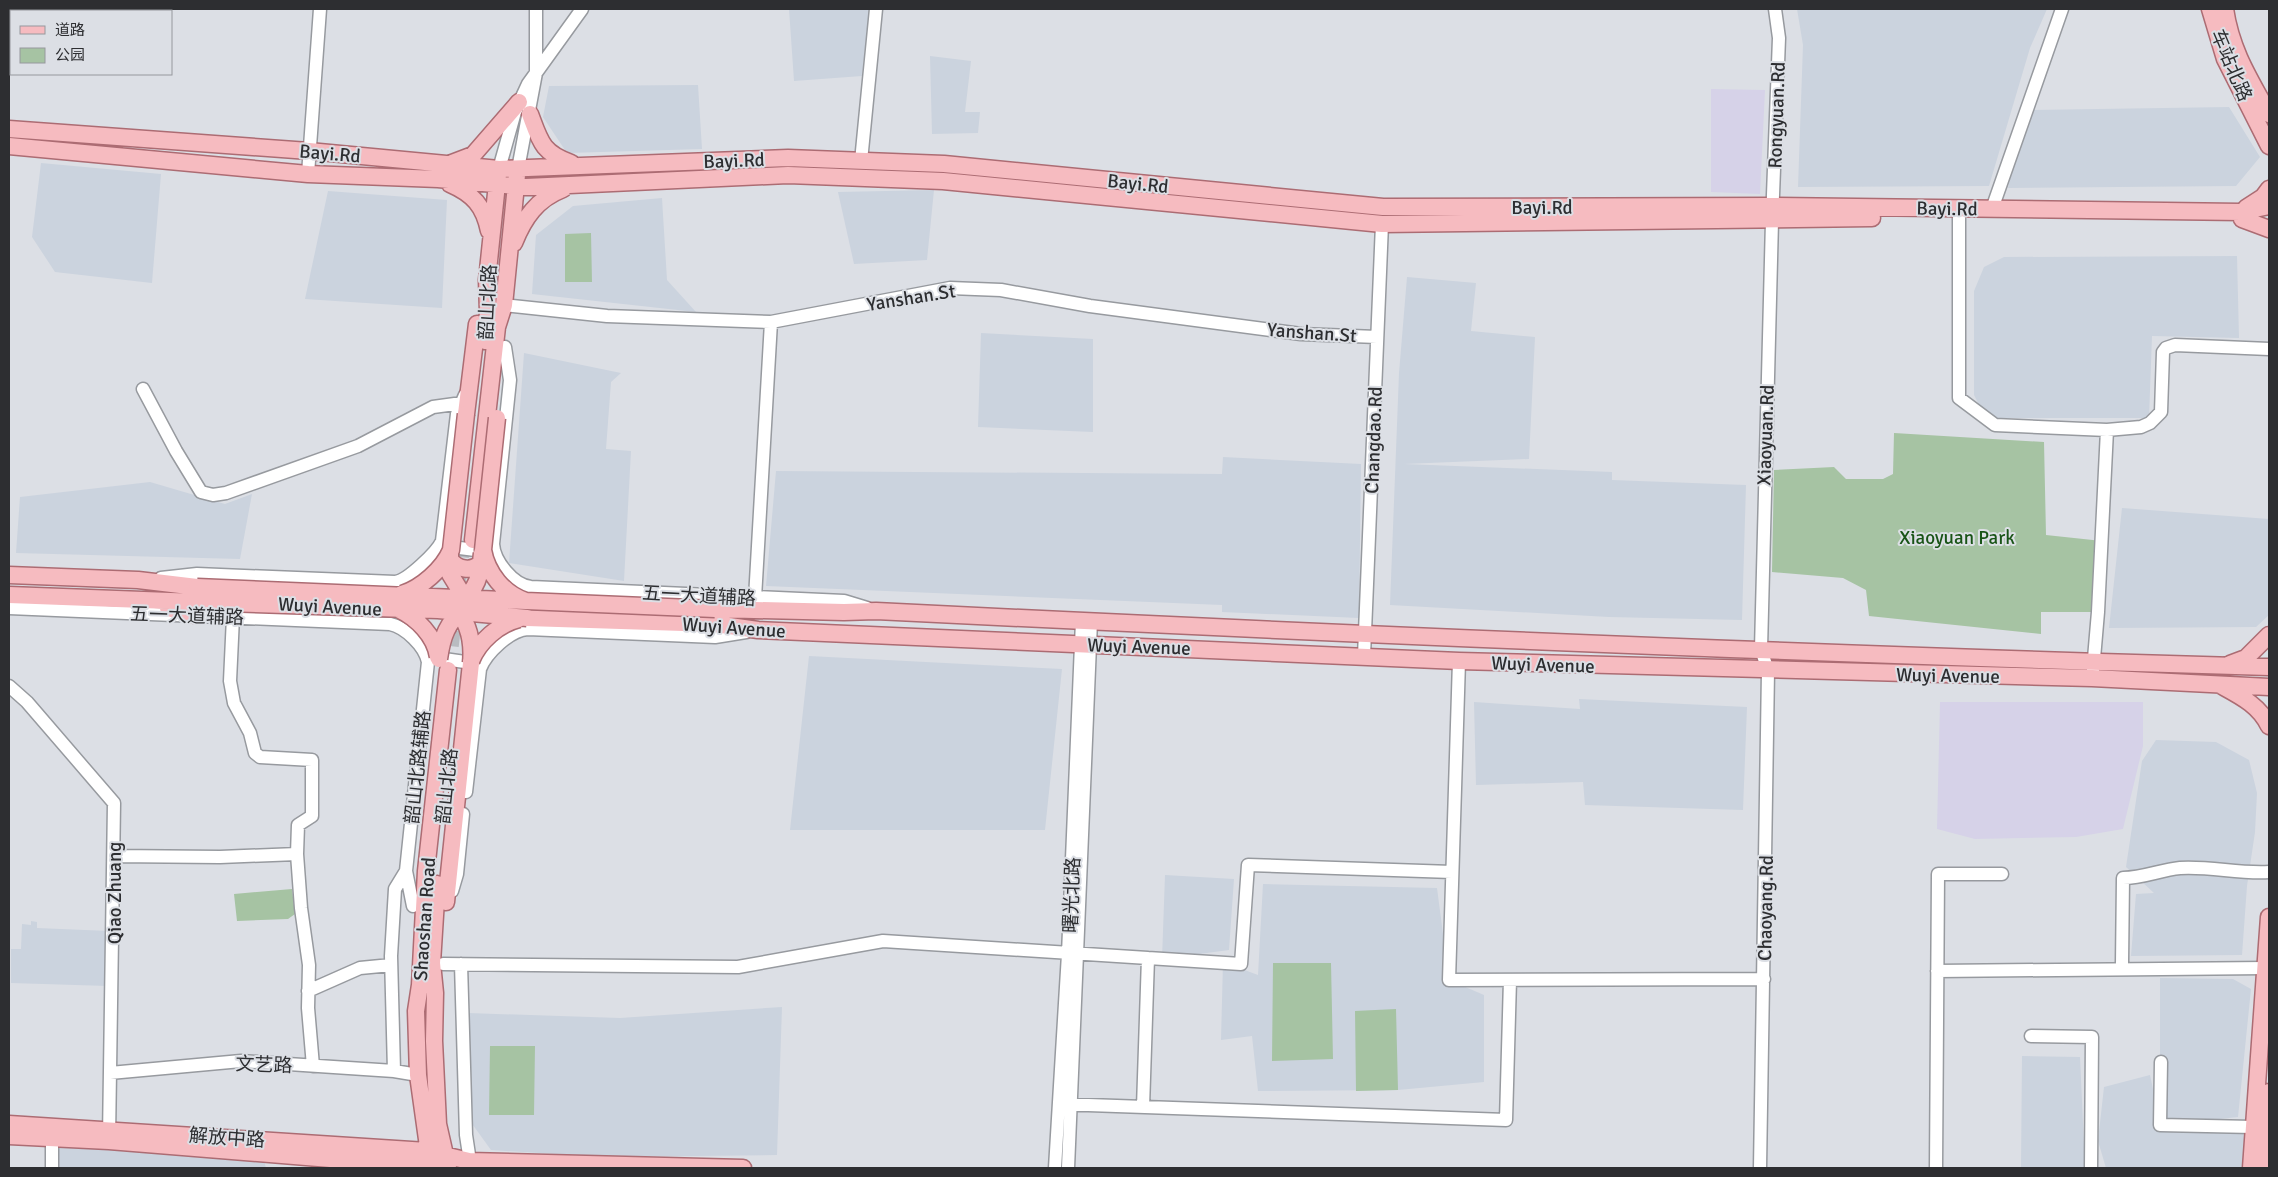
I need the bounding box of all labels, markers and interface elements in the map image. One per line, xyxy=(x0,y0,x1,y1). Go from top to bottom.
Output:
legend xyxy=(10,10,172,75)
text: 道路 xyxy=(55,21,85,39)
street label: 车站北路 xyxy=(2205,26,2257,105)
text: 公园 xyxy=(55,46,85,64)
street label: Rongyuan.Rd xyxy=(1763,61,1791,169)
street label: Bayi.Rd xyxy=(298,139,361,169)
street label: Bayi.Rd xyxy=(703,148,765,174)
street label: Bayi.Rd xyxy=(1106,169,1170,199)
street label: Bayi.Rd xyxy=(1511,196,1573,220)
street label: Bayi.Rd xyxy=(1916,196,1978,222)
street label: 韶山北路 xyxy=(474,263,502,341)
street label: Yanshan.St xyxy=(865,279,958,317)
street label: Yanshan.St xyxy=(1266,318,1358,348)
street label: Xiaoyuan.Rd xyxy=(1752,384,1780,486)
street label: Changdao.Rd xyxy=(1360,386,1388,494)
park label: Xiaoyuan Park xyxy=(1899,526,2015,550)
street label: 五一大道辅路 xyxy=(641,581,757,611)
street label: Wuyi Avenue xyxy=(278,592,382,622)
street label: 五一大道辅路 xyxy=(130,602,244,630)
street label: Wuyi Avenue xyxy=(681,612,786,644)
street label: Wuyi Avenue xyxy=(1087,633,1191,661)
street label: Wuyi Avenue xyxy=(1491,651,1595,679)
street label: Wuyi Avenue xyxy=(1896,663,2000,689)
street label: 韶山北路辅路 xyxy=(400,709,436,825)
street label: 韶山北路 xyxy=(431,747,463,825)
street label: Qiao Zhuang xyxy=(103,842,127,944)
street label: Chaoyang.Rd xyxy=(1753,855,1779,961)
street label: Shaoshan Road xyxy=(409,856,441,982)
street label: 曙光北路 xyxy=(1059,857,1085,933)
street label: 文艺路 xyxy=(235,1052,293,1078)
street label: 解放中路 xyxy=(188,1123,266,1153)

